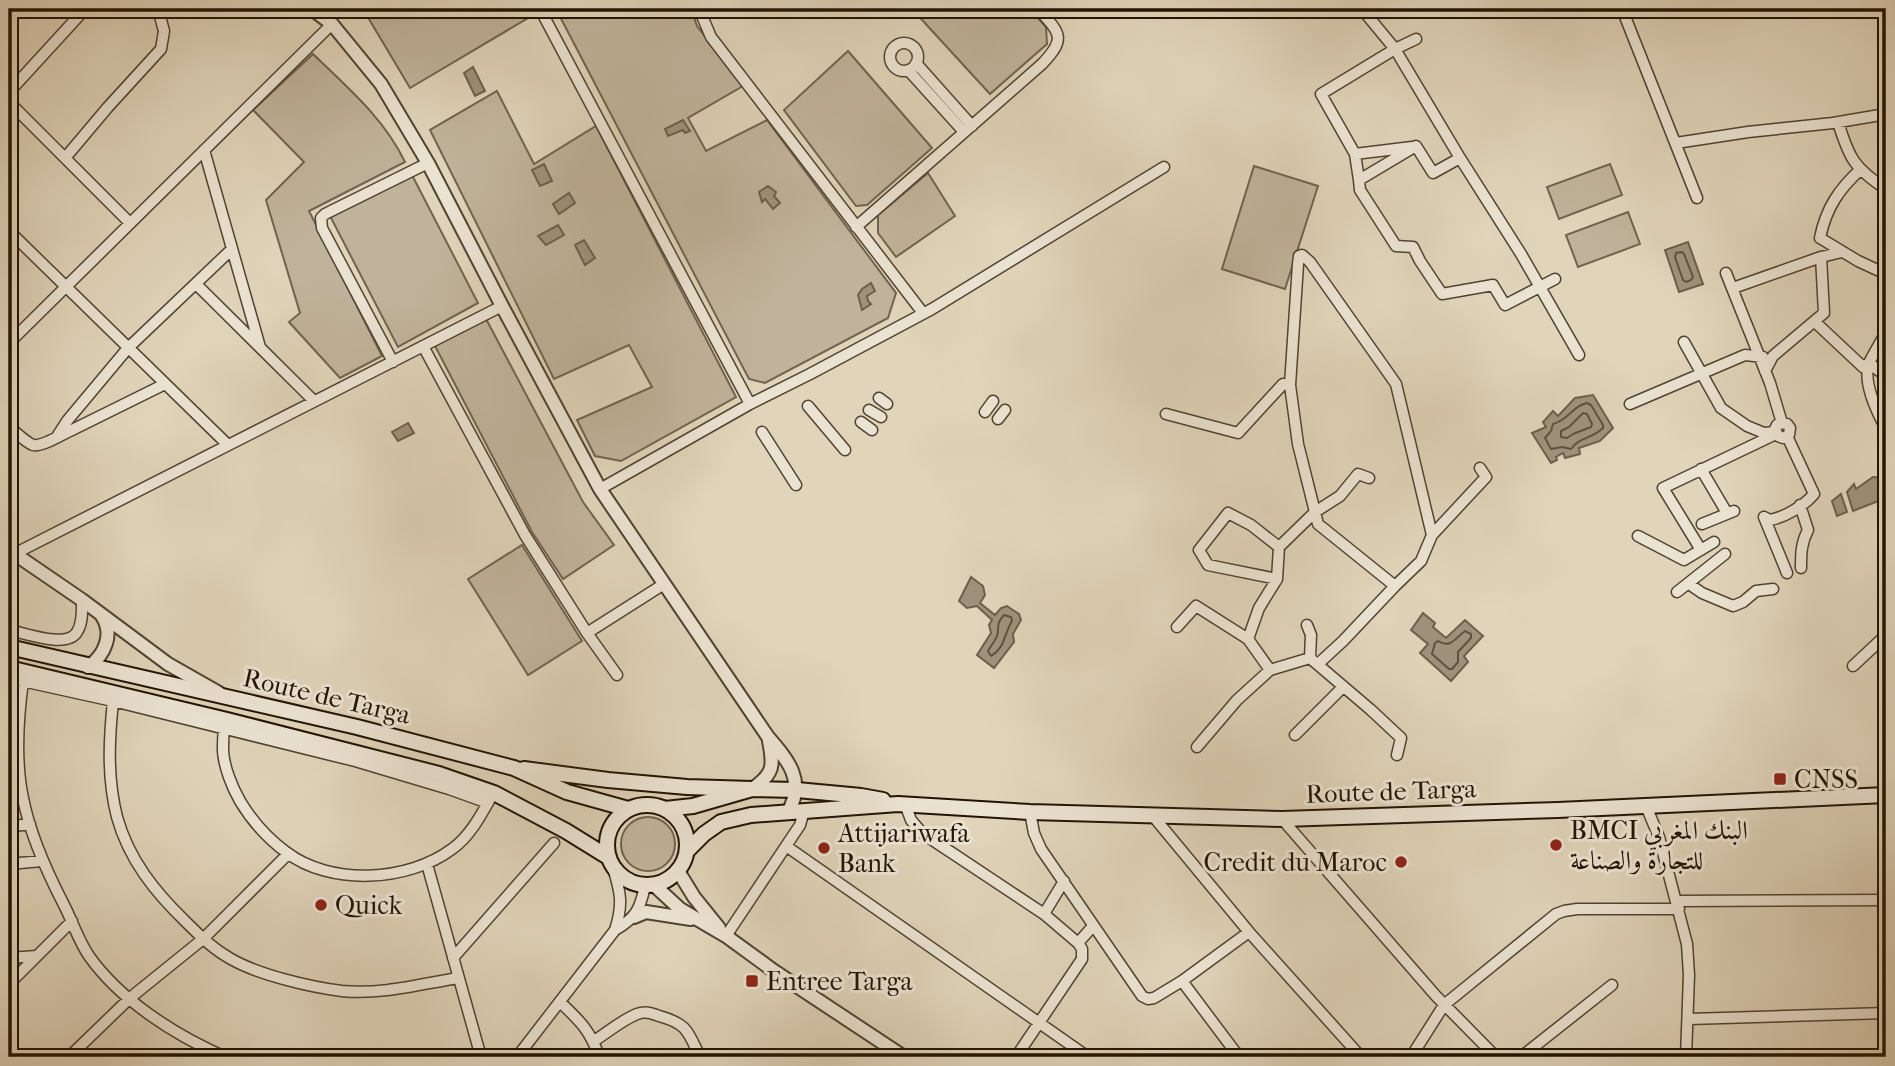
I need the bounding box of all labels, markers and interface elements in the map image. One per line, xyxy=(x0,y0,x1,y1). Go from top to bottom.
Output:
street label: Route de Targa xyxy=(240,662,414,731)
place label: CNSS xyxy=(1794,764,1858,795)
marker: CNSS xyxy=(1772,771,1788,787)
street label: Route de Targa xyxy=(1305,773,1478,810)
place label: BMCI البنك المغربي للتجارة والصناعة xyxy=(1570,815,1748,876)
place label: Attijariwafa Bank xyxy=(837,818,971,879)
marker: BMCI البنك المغربي للتجارة والصناعة xyxy=(1548,837,1564,853)
marker: Attijariwafa Bank xyxy=(816,840,832,856)
place label: Credit du Maroc xyxy=(1204,847,1387,878)
marker: Credit du Maroc xyxy=(1393,854,1409,870)
place label: Quick xyxy=(335,890,403,921)
marker: Quick xyxy=(313,897,329,913)
place label: Entree Targa xyxy=(766,966,913,997)
marker: Entree Targa xyxy=(744,973,760,989)

